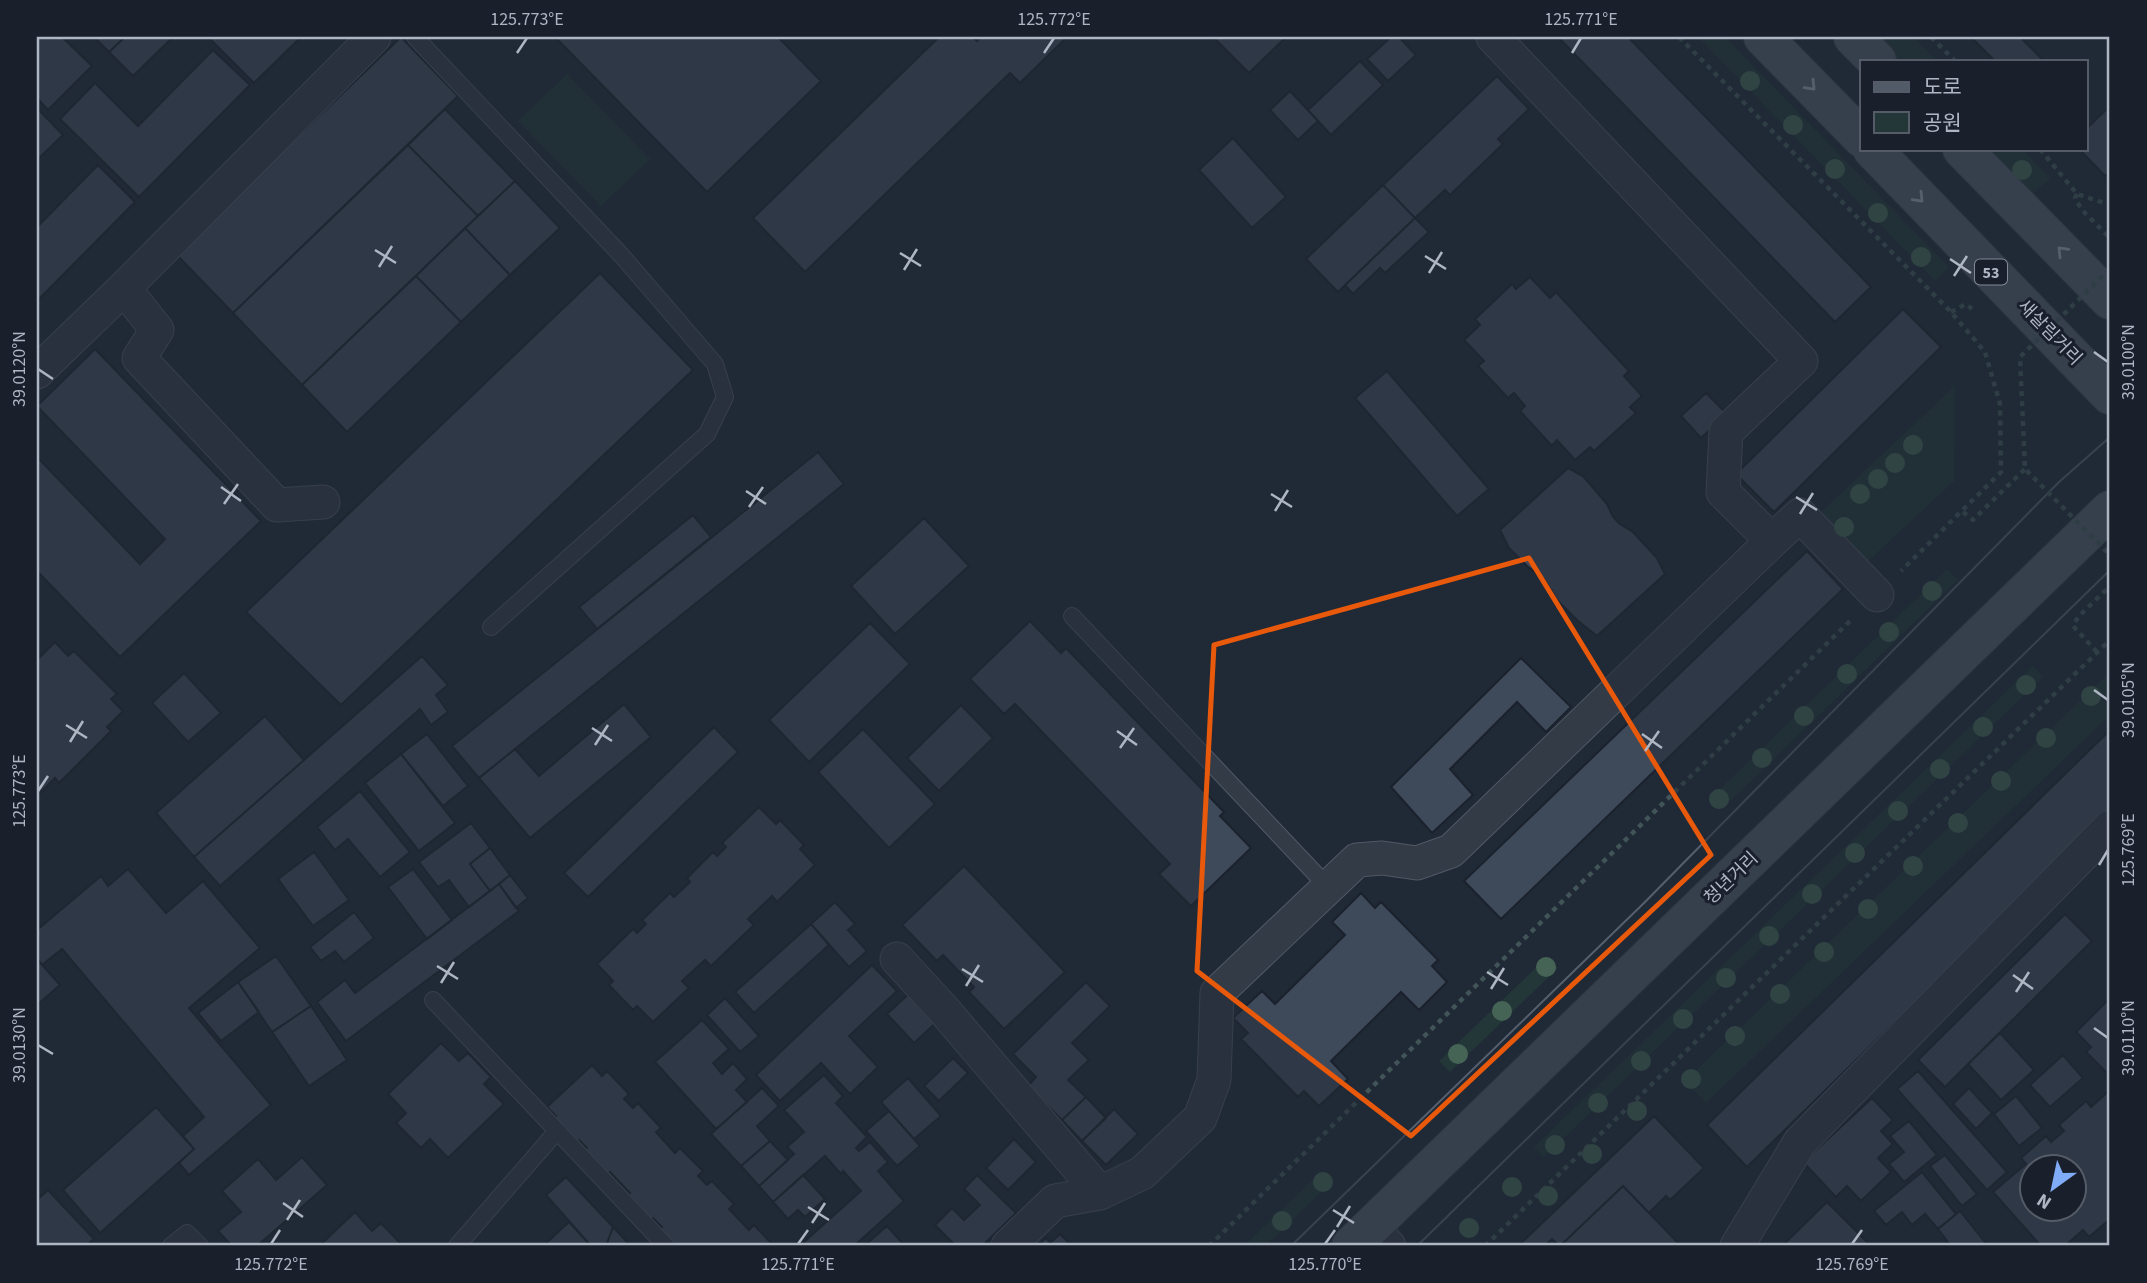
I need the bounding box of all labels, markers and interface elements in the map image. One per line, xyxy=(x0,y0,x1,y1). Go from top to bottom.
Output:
text: 125.773°E xyxy=(490,7,564,32)
text: 125.772°E xyxy=(1017,7,1091,32)
text: 125.771°E xyxy=(1544,7,1618,32)
legend xyxy=(1860,60,2088,150)
text: 도로 xyxy=(1923,72,1962,102)
one-way arrow xyxy=(1802,78,1815,91)
text: 공원 xyxy=(1923,108,1962,138)
one-way arrow xyxy=(1911,190,1924,203)
one-way arrow xyxy=(2058,246,2071,259)
road number: 53 xyxy=(1975,260,2007,284)
street label: 새살림거리 xyxy=(2012,294,2087,371)
text: 39.0100°N xyxy=(2116,324,2141,400)
text: 39.0120°N xyxy=(7,331,32,407)
text: 39.0105°N xyxy=(2116,662,2141,738)
text: 125.773°E xyxy=(7,754,32,828)
text: 125.769°E xyxy=(2116,813,2141,887)
street label: 청년거리 xyxy=(1699,846,1764,910)
text: 39.0110°N xyxy=(2116,1000,2141,1076)
text: 39.0130°N xyxy=(7,1007,32,1083)
north arrow xyxy=(2018,1154,2088,1224)
text: N xyxy=(2032,1186,2057,1216)
text: 125.772°E xyxy=(234,1252,308,1277)
text: 125.771°E xyxy=(761,1252,835,1277)
text: 125.770°E xyxy=(1288,1252,1362,1277)
text: 125.769°E xyxy=(1815,1252,1889,1277)

